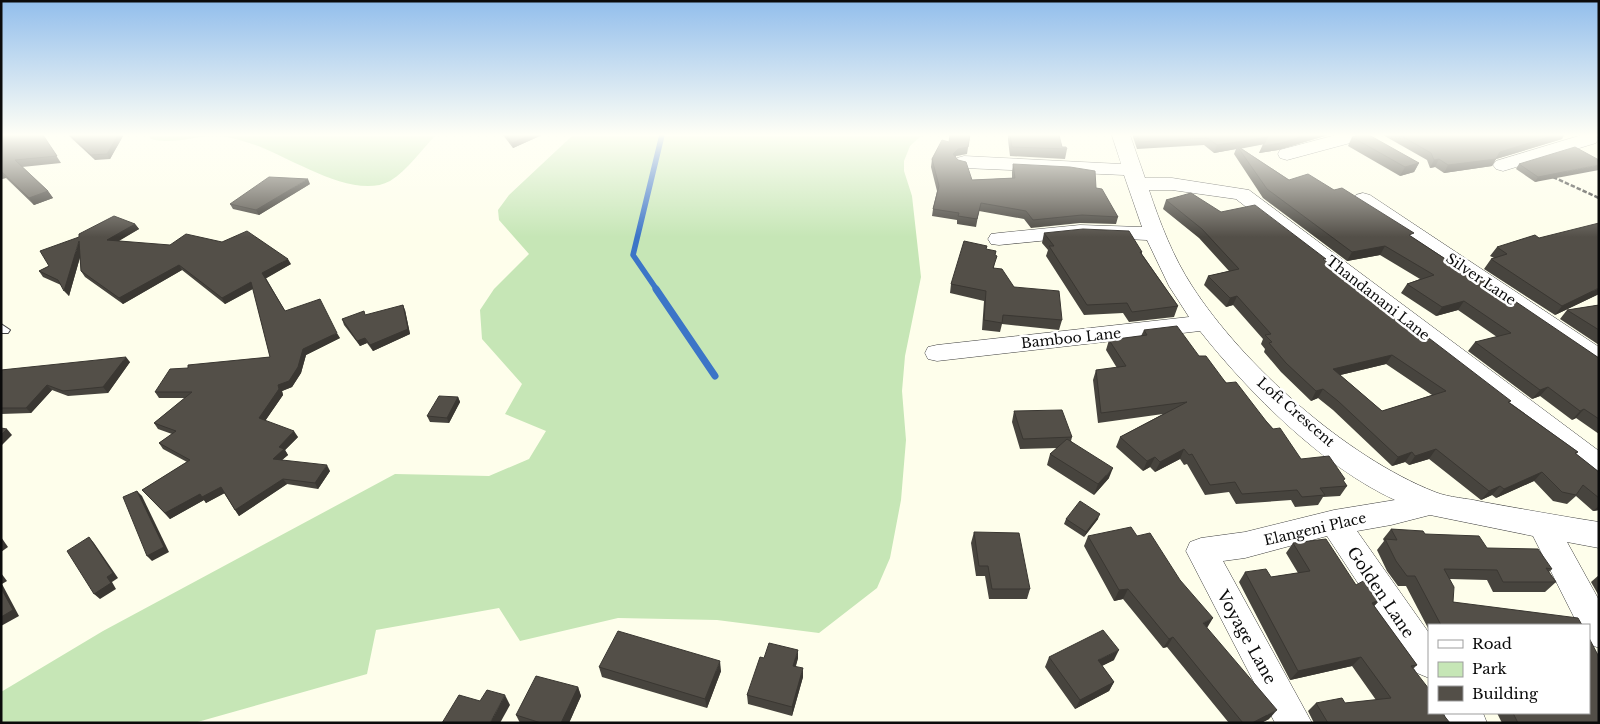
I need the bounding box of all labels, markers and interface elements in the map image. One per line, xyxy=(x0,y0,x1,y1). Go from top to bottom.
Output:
street label: Silver Lane xyxy=(1443,249,1519,309)
street label: Thandanani Lane xyxy=(1322,252,1434,344)
street label: Bamboo Lane xyxy=(1020,324,1122,352)
street label: Loft Crescent xyxy=(1253,373,1339,451)
street label: Elangeni Place xyxy=(1262,508,1368,550)
street label: Golden Lane xyxy=(1343,543,1419,641)
street label: Voyage Lane xyxy=(1213,586,1281,687)
legend xyxy=(1428,624,1590,714)
text: Road xyxy=(1472,634,1512,653)
text: Park xyxy=(1472,659,1508,678)
text: Building xyxy=(1472,684,1539,703)

